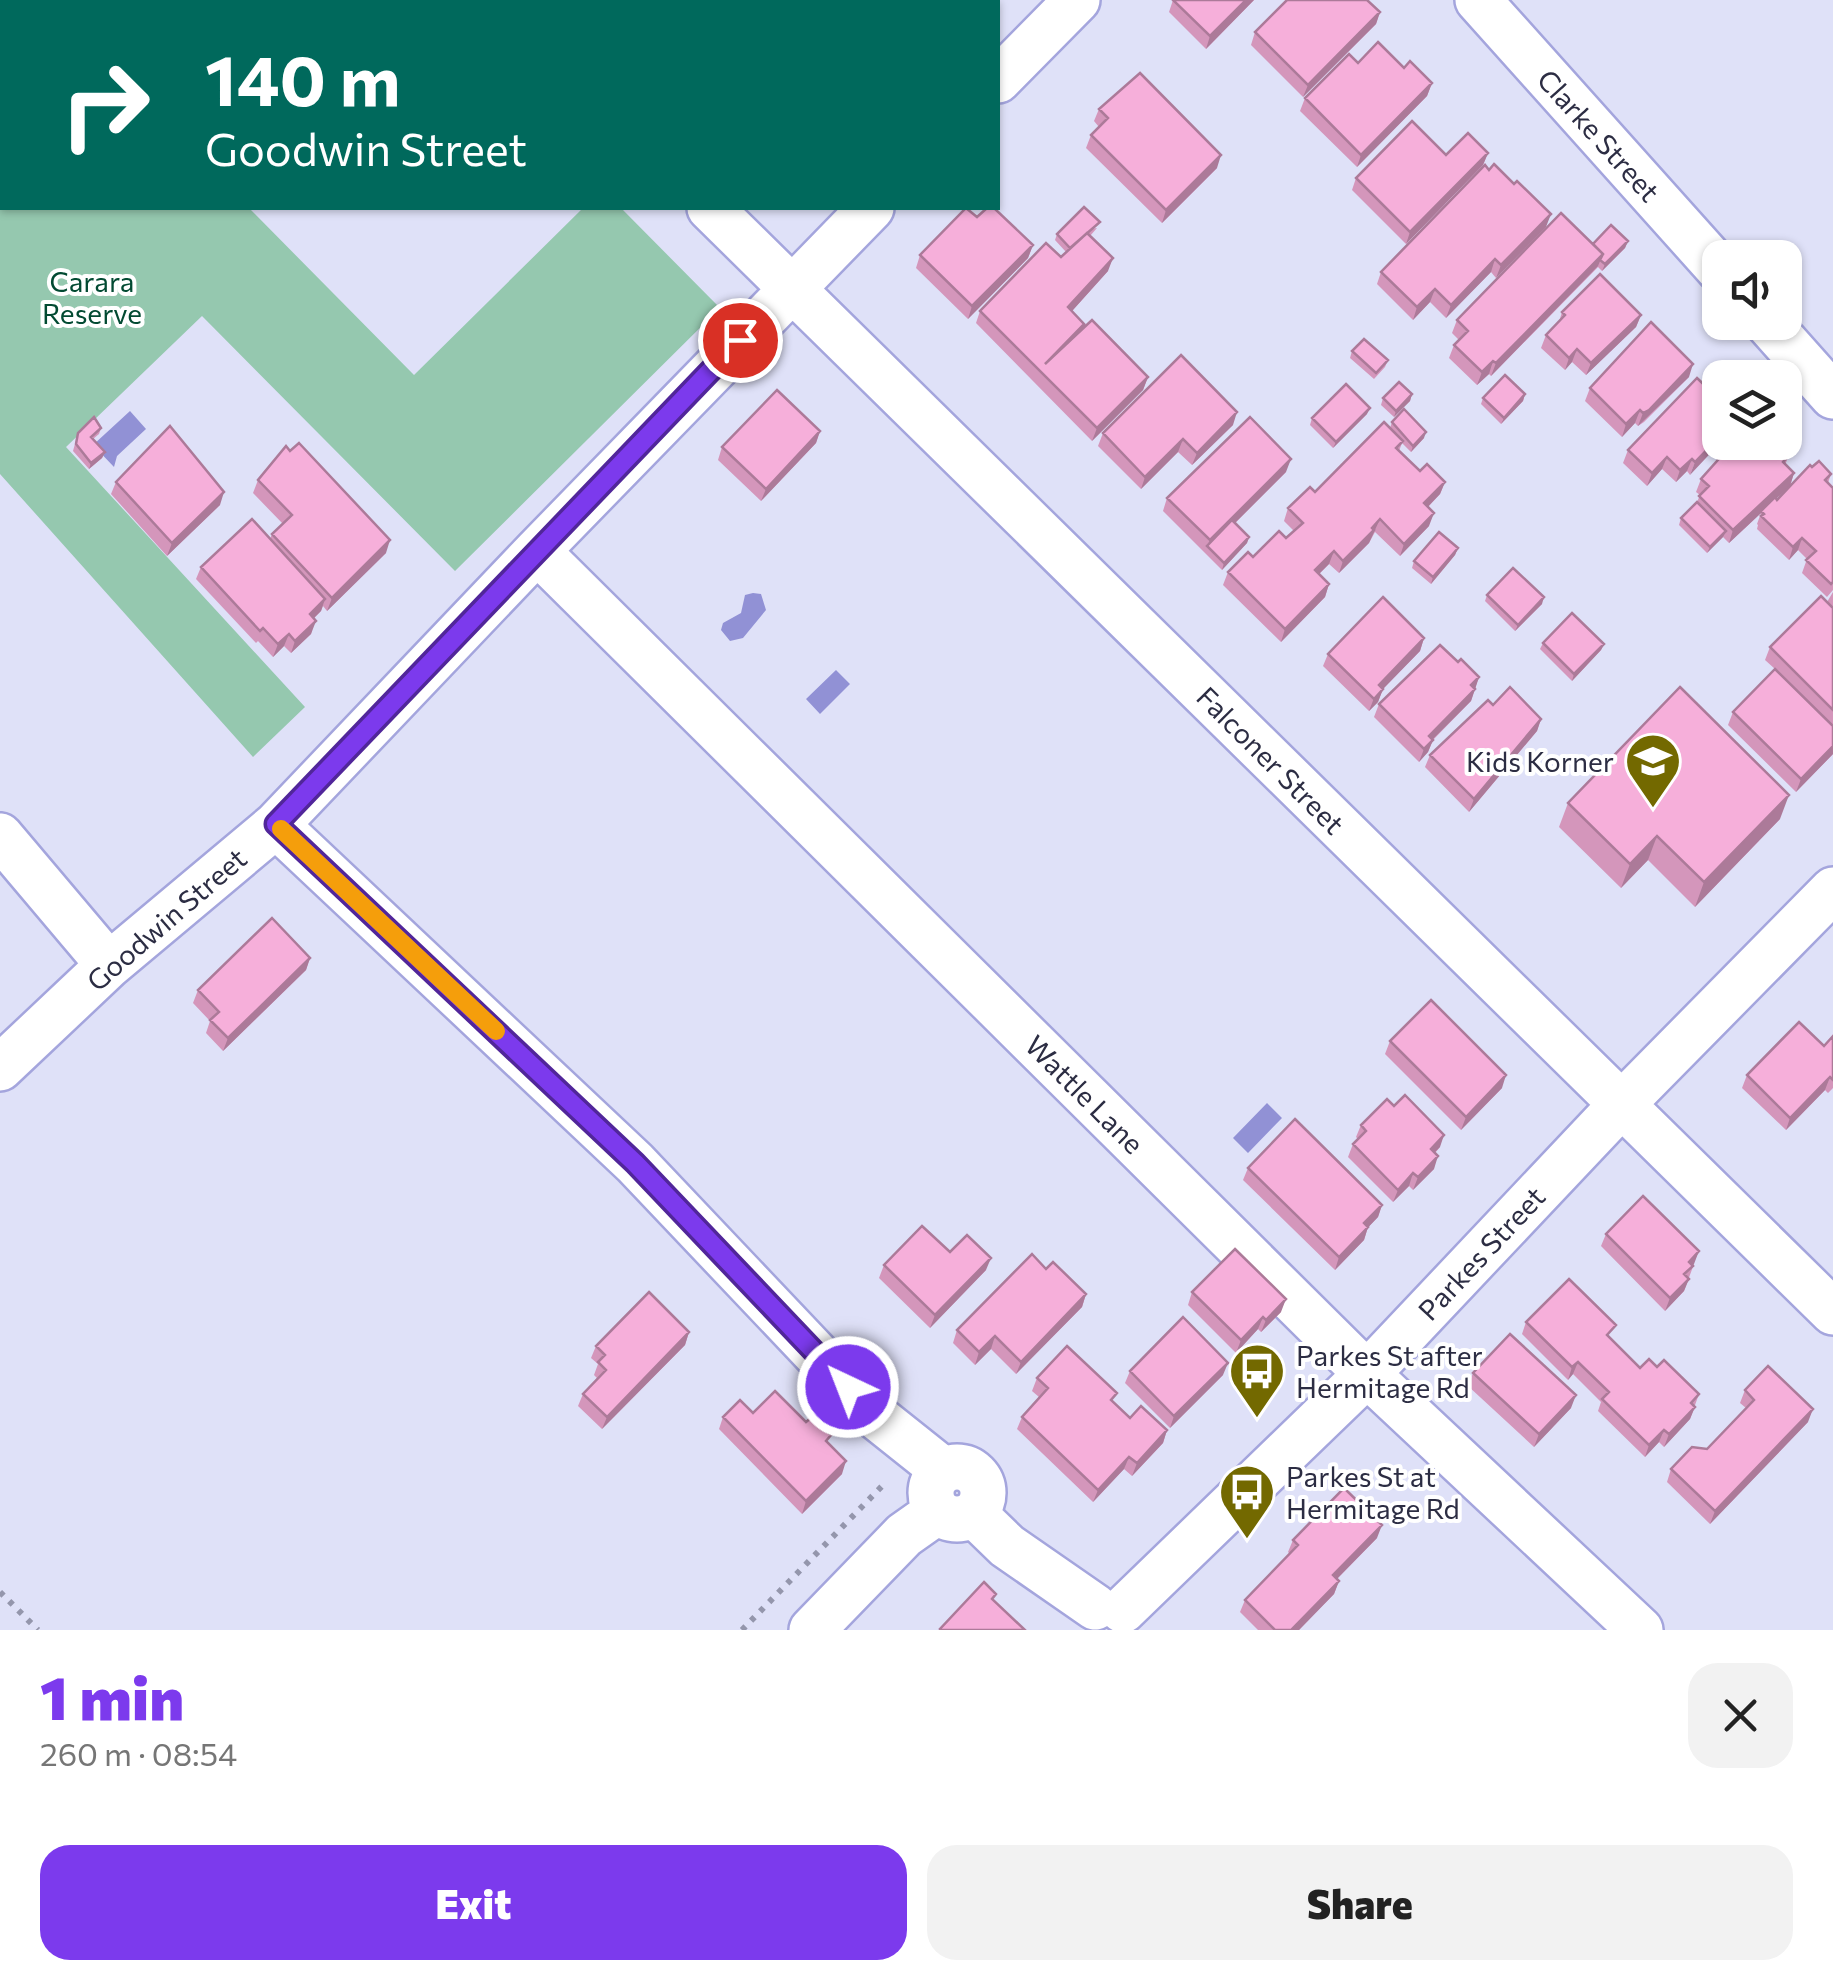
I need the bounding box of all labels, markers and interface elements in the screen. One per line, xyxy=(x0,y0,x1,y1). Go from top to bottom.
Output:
text: 140 m xyxy=(205,35,401,120)
icon: right xyxy=(40,40,170,170)
street label: Clarke Street xyxy=(1531,62,1667,208)
text: Goodwin Street xyxy=(205,120,527,175)
map controls xyxy=(1702,240,1802,460)
button: sound xyxy=(1702,240,1802,340)
park label: Carara Reserve xyxy=(42,264,142,330)
pin xyxy=(698,298,783,383)
icon: arrive xyxy=(713,313,768,368)
button: layers xyxy=(1702,360,1802,460)
street label: Falconer Street xyxy=(1190,679,1352,841)
school or university icon: Kids Korner xyxy=(1623,731,1683,810)
place label: Kids Korner xyxy=(1466,744,1614,778)
street label: Goodwin Street xyxy=(79,840,253,998)
street label: Wattle Lane xyxy=(1019,1028,1151,1160)
street label: Parkes Street xyxy=(1411,1179,1551,1327)
position arrow xyxy=(796,1335,900,1439)
place label: Parkes St after Hermitage Rd xyxy=(1296,1338,1483,1404)
bus stop icon: Parkes St after Hermitage Rd xyxy=(1227,1341,1287,1420)
place label: Parkes St at Hermitage Rd xyxy=(1286,1459,1460,1525)
bus stop icon: Parkes St at Hermitage Rd xyxy=(1217,1462,1277,1541)
text: 1 min xyxy=(40,1659,184,1732)
button: close xyxy=(1688,1663,1793,1768)
text: 260 m · 08:54 xyxy=(40,1733,237,1773)
button: Exit xyxy=(40,1845,907,1960)
button: Share xyxy=(927,1845,1793,1960)

